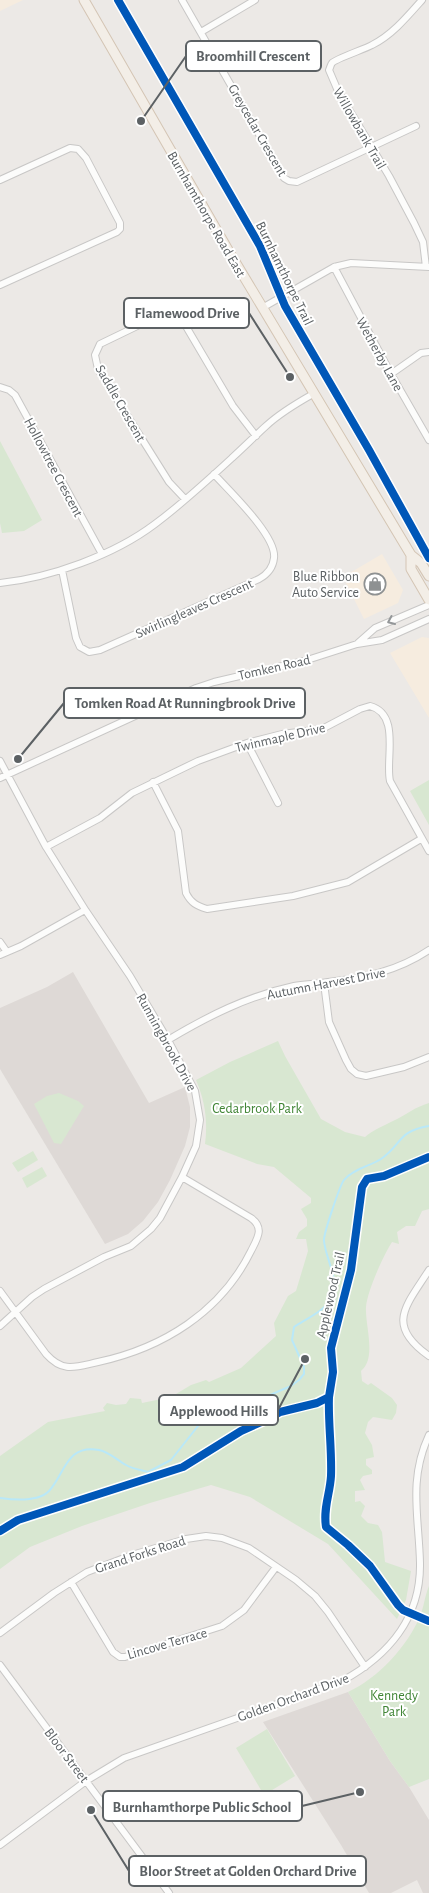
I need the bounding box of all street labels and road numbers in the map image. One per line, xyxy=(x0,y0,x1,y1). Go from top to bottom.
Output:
street label: Greycedar Crescent xyxy=(225,82,289,179)
street label: Willowbank Trail xyxy=(330,85,388,172)
street label: Burnhamthorpe Road East xyxy=(164,149,248,280)
street label: Burnhamthorpe Trail xyxy=(253,219,315,328)
street label: Wetherby Lane xyxy=(353,315,405,394)
street label: Saddle Crescent xyxy=(93,363,148,445)
street label: Hollowtree Crescent xyxy=(21,416,85,520)
street label: Swirlingleaves Crescent xyxy=(133,576,256,641)
street label: Tomken Road xyxy=(237,653,312,683)
street label: Twinmaple Drive xyxy=(234,721,327,755)
street label: Autumn Harvest Drive xyxy=(266,966,387,1002)
street label: Runningbrook Drive xyxy=(133,991,199,1094)
street label: Applewood Trail xyxy=(314,1251,348,1340)
street label: Grand Forks Road xyxy=(93,1534,187,1576)
street label: Lincove Terrace xyxy=(126,1626,209,1662)
street label: Golden Orchard Drive xyxy=(236,1671,351,1725)
street label: Bloor Street xyxy=(41,1726,91,1786)

